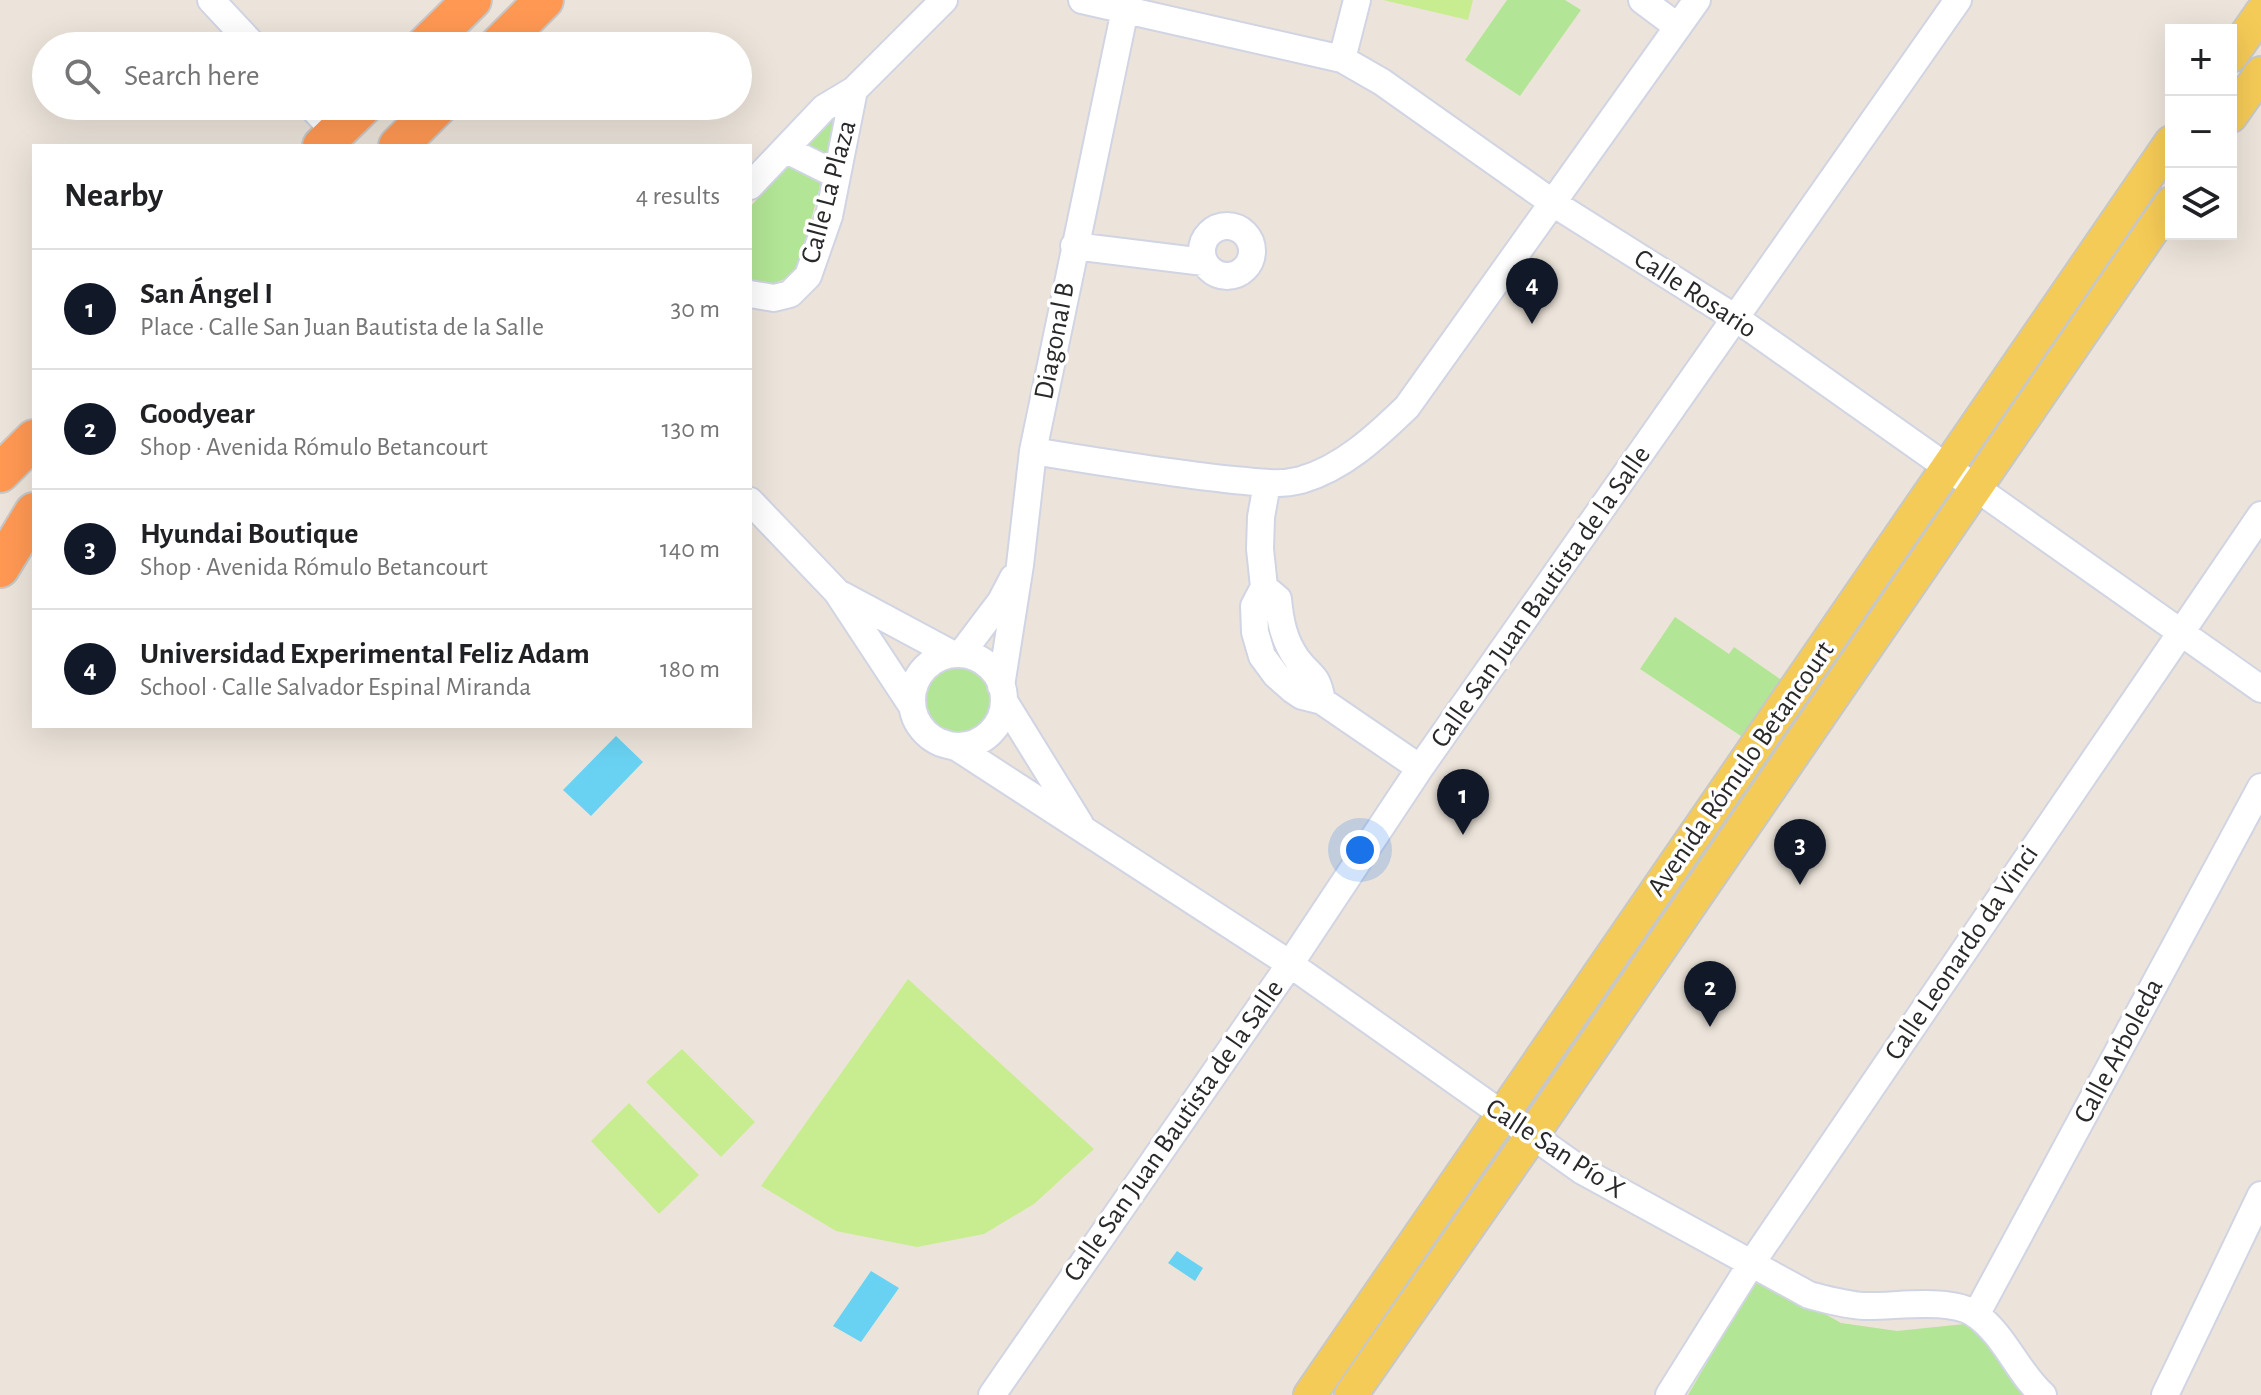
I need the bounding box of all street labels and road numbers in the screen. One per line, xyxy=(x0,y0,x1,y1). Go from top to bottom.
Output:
street label: Calle La Plaza xyxy=(796,117,862,267)
street label: Calle Rosario xyxy=(1629,244,1761,344)
street label: Diagonal B xyxy=(1030,280,1080,402)
street label: Calle San Juan Bautista de la Salle xyxy=(1426,441,1656,753)
street label: Avenida Rómulo Betancourt xyxy=(1643,637,1840,901)
street label: Calle Leonardo da Vinci xyxy=(1880,841,2044,1065)
street label: Calle Arboleda xyxy=(2069,974,2169,1128)
street label: Calle San Juan Bautista de la Salle xyxy=(1059,975,1289,1287)
street label: Calle San Pío X xyxy=(1480,1094,1630,1204)

